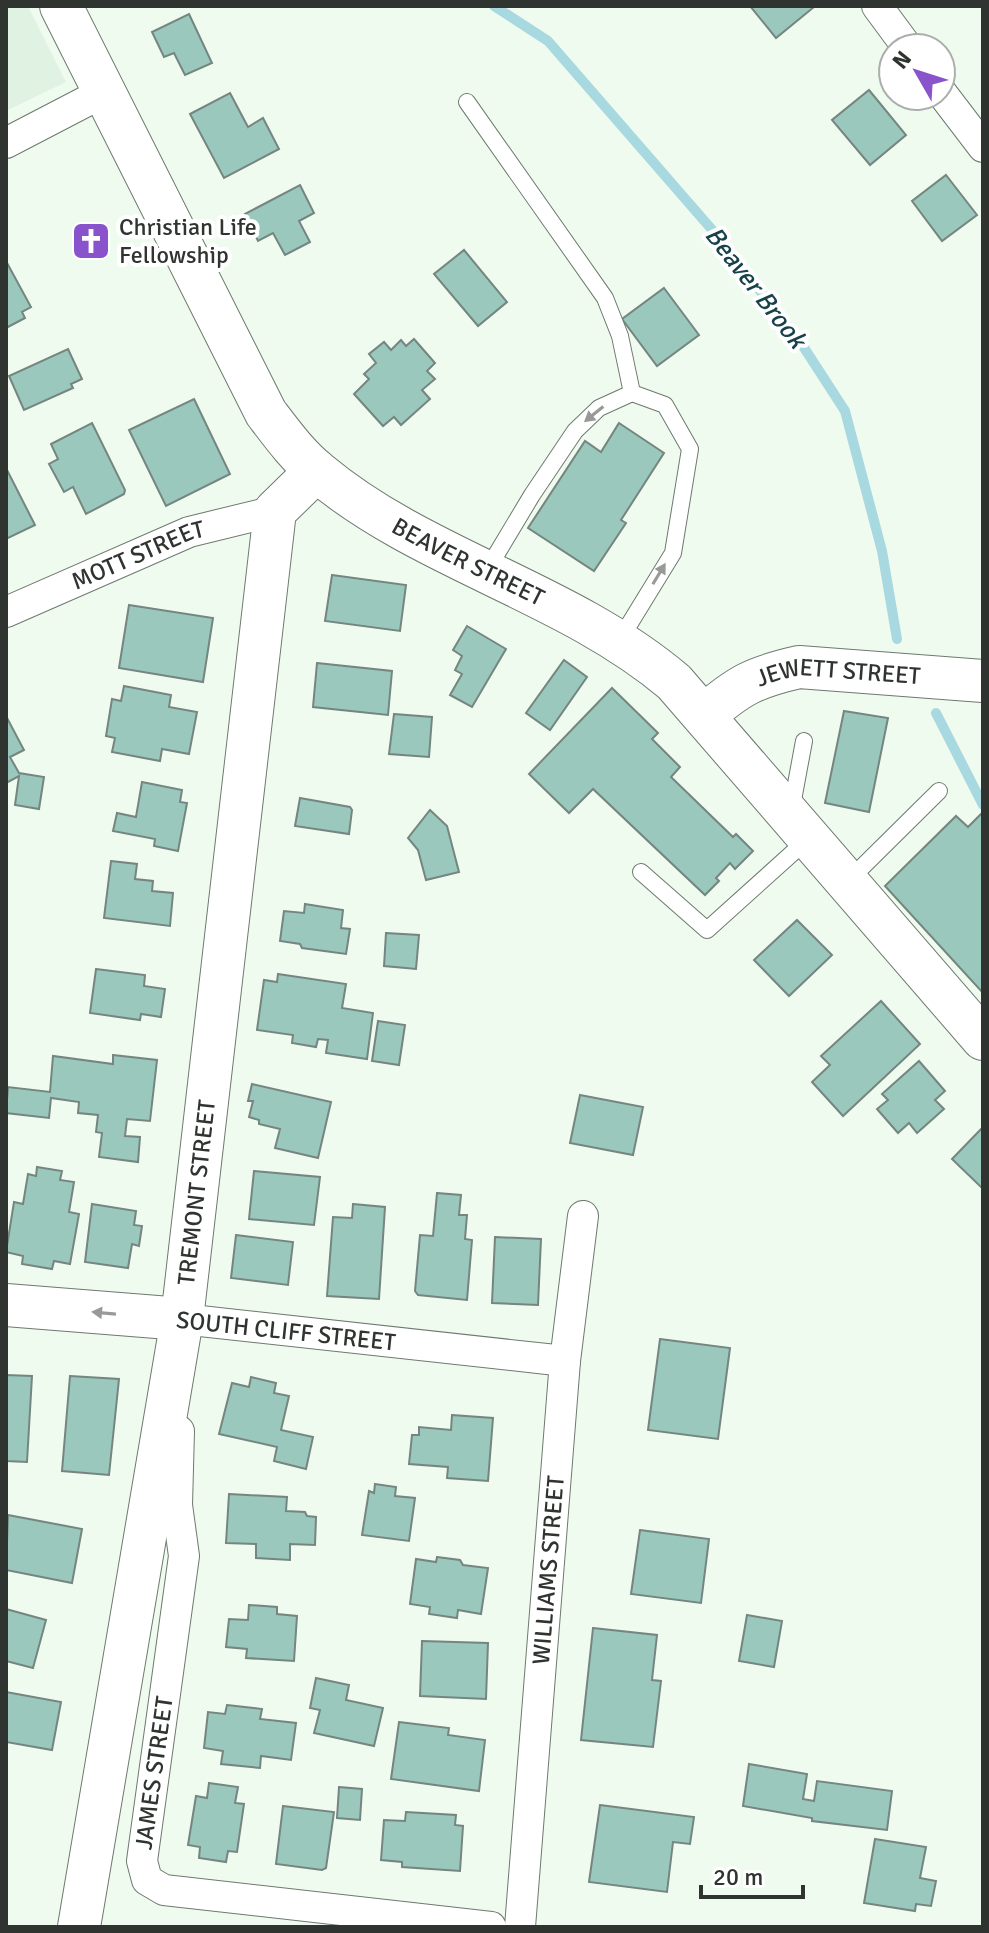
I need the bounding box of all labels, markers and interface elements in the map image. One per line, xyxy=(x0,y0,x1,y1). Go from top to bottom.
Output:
north arrow xyxy=(877,32,957,112)
text: N xyxy=(887,45,917,74)
place label: Christian Life Fellowship xyxy=(119,212,257,270)
church icon: Christian Life Fellowship xyxy=(70,220,112,262)
water label: Beaver Brook xyxy=(698,220,814,356)
one-way arrow xyxy=(584,405,604,421)
street label: BEAVER STREET xyxy=(386,511,549,613)
street label: MOTT STREET xyxy=(67,514,208,597)
one-way arrow xyxy=(652,563,666,585)
street label: JEWETT STREET xyxy=(751,652,922,694)
street label: TREMONT STREET xyxy=(171,1098,222,1287)
street label: SOUTH CLIFF STREET xyxy=(175,1305,397,1357)
one-way arrow xyxy=(91,1306,116,1319)
street label: WILLIAMS STREET xyxy=(526,1474,571,1666)
street label: JAMES STREET xyxy=(128,1694,180,1852)
scale bar xyxy=(701,1849,803,1899)
text: 20 m xyxy=(713,1862,763,1892)

